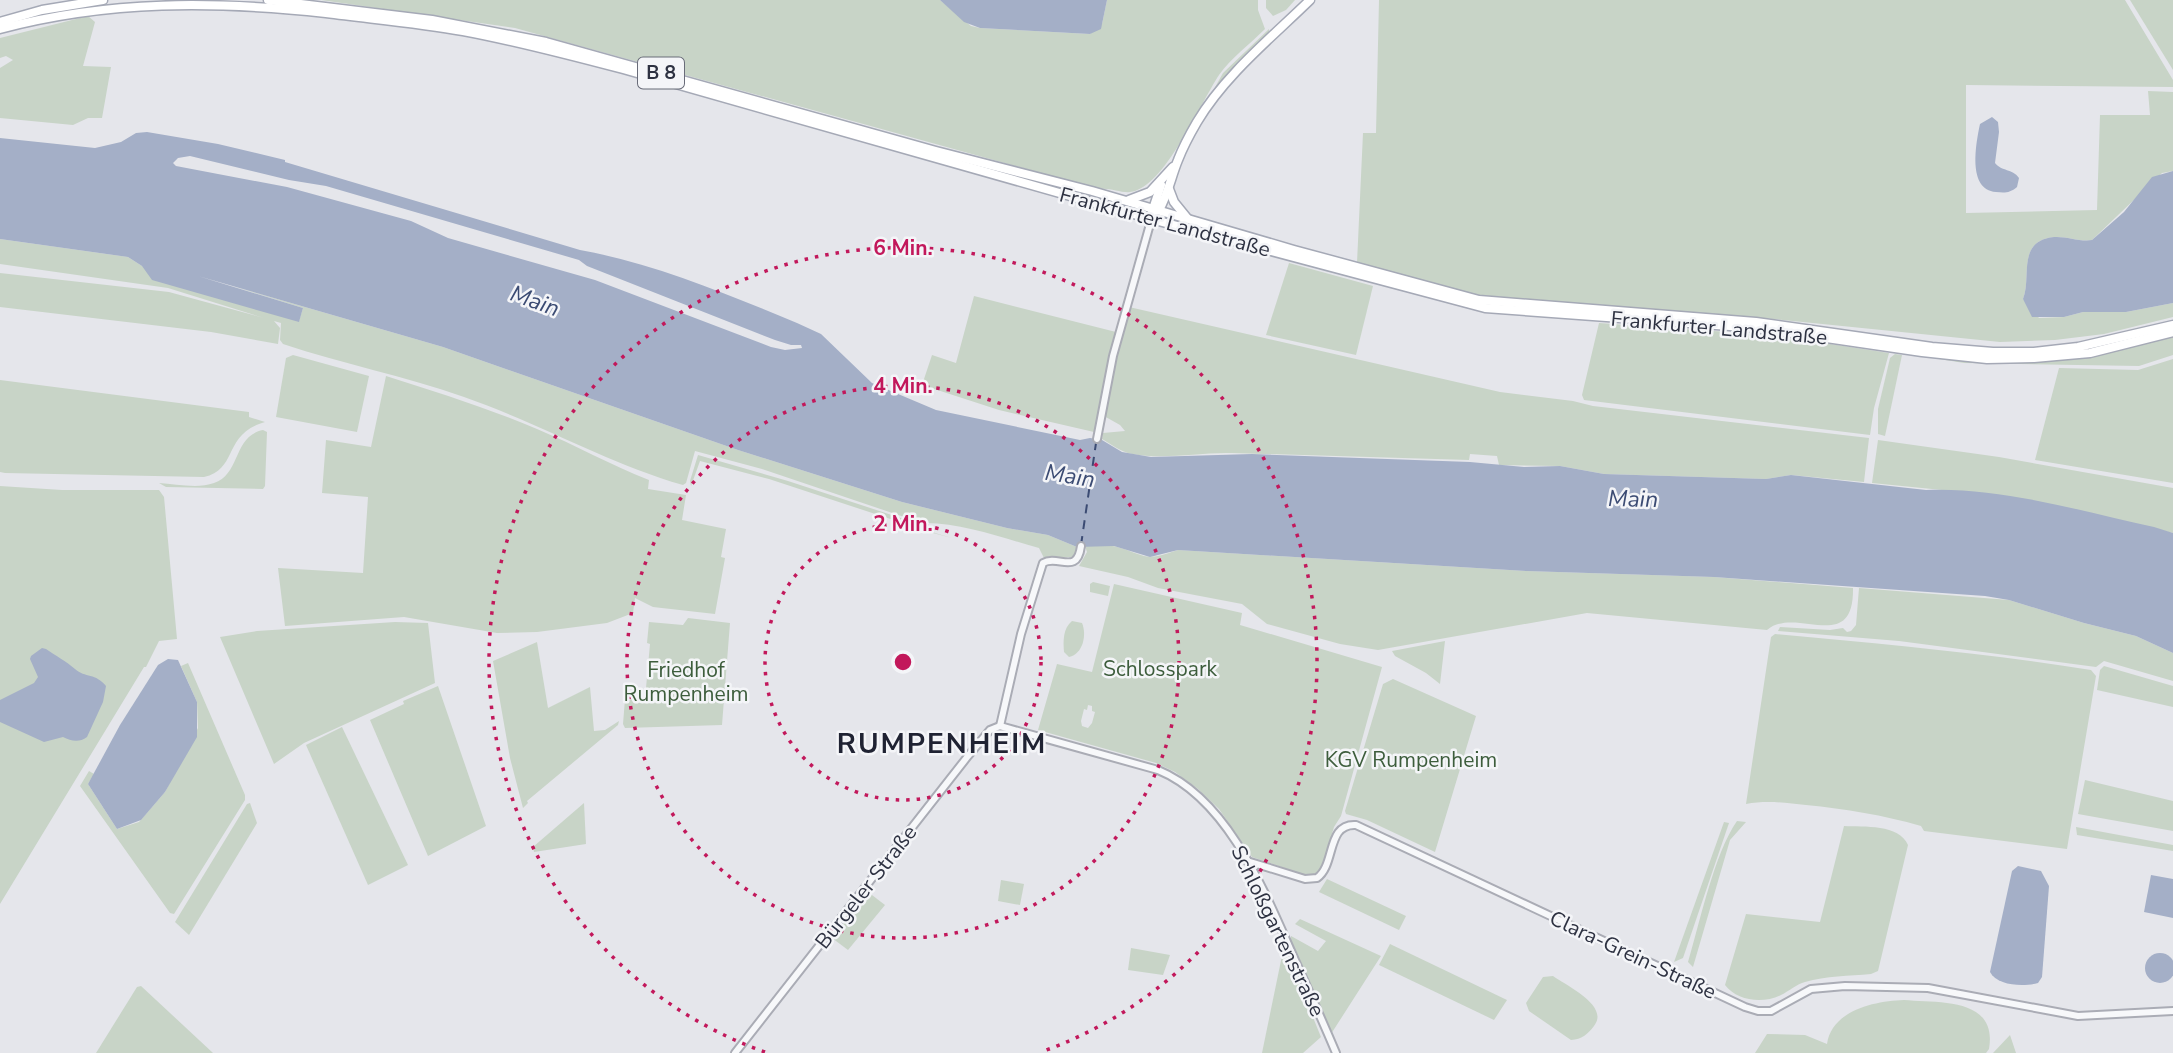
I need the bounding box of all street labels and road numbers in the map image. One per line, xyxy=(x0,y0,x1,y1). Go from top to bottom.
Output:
road number: B 8 xyxy=(638,58,684,88)
street label: Frankfurter Landstraße xyxy=(1057,180,1273,264)
street label: Frankfurter Landstraße xyxy=(1610,305,1828,351)
street label: Bürgeler Straße xyxy=(809,819,923,955)
street label: Schloßgartenstraße xyxy=(1224,841,1332,1021)
street label: Clara-Grein-Straße xyxy=(1545,904,1721,1006)

